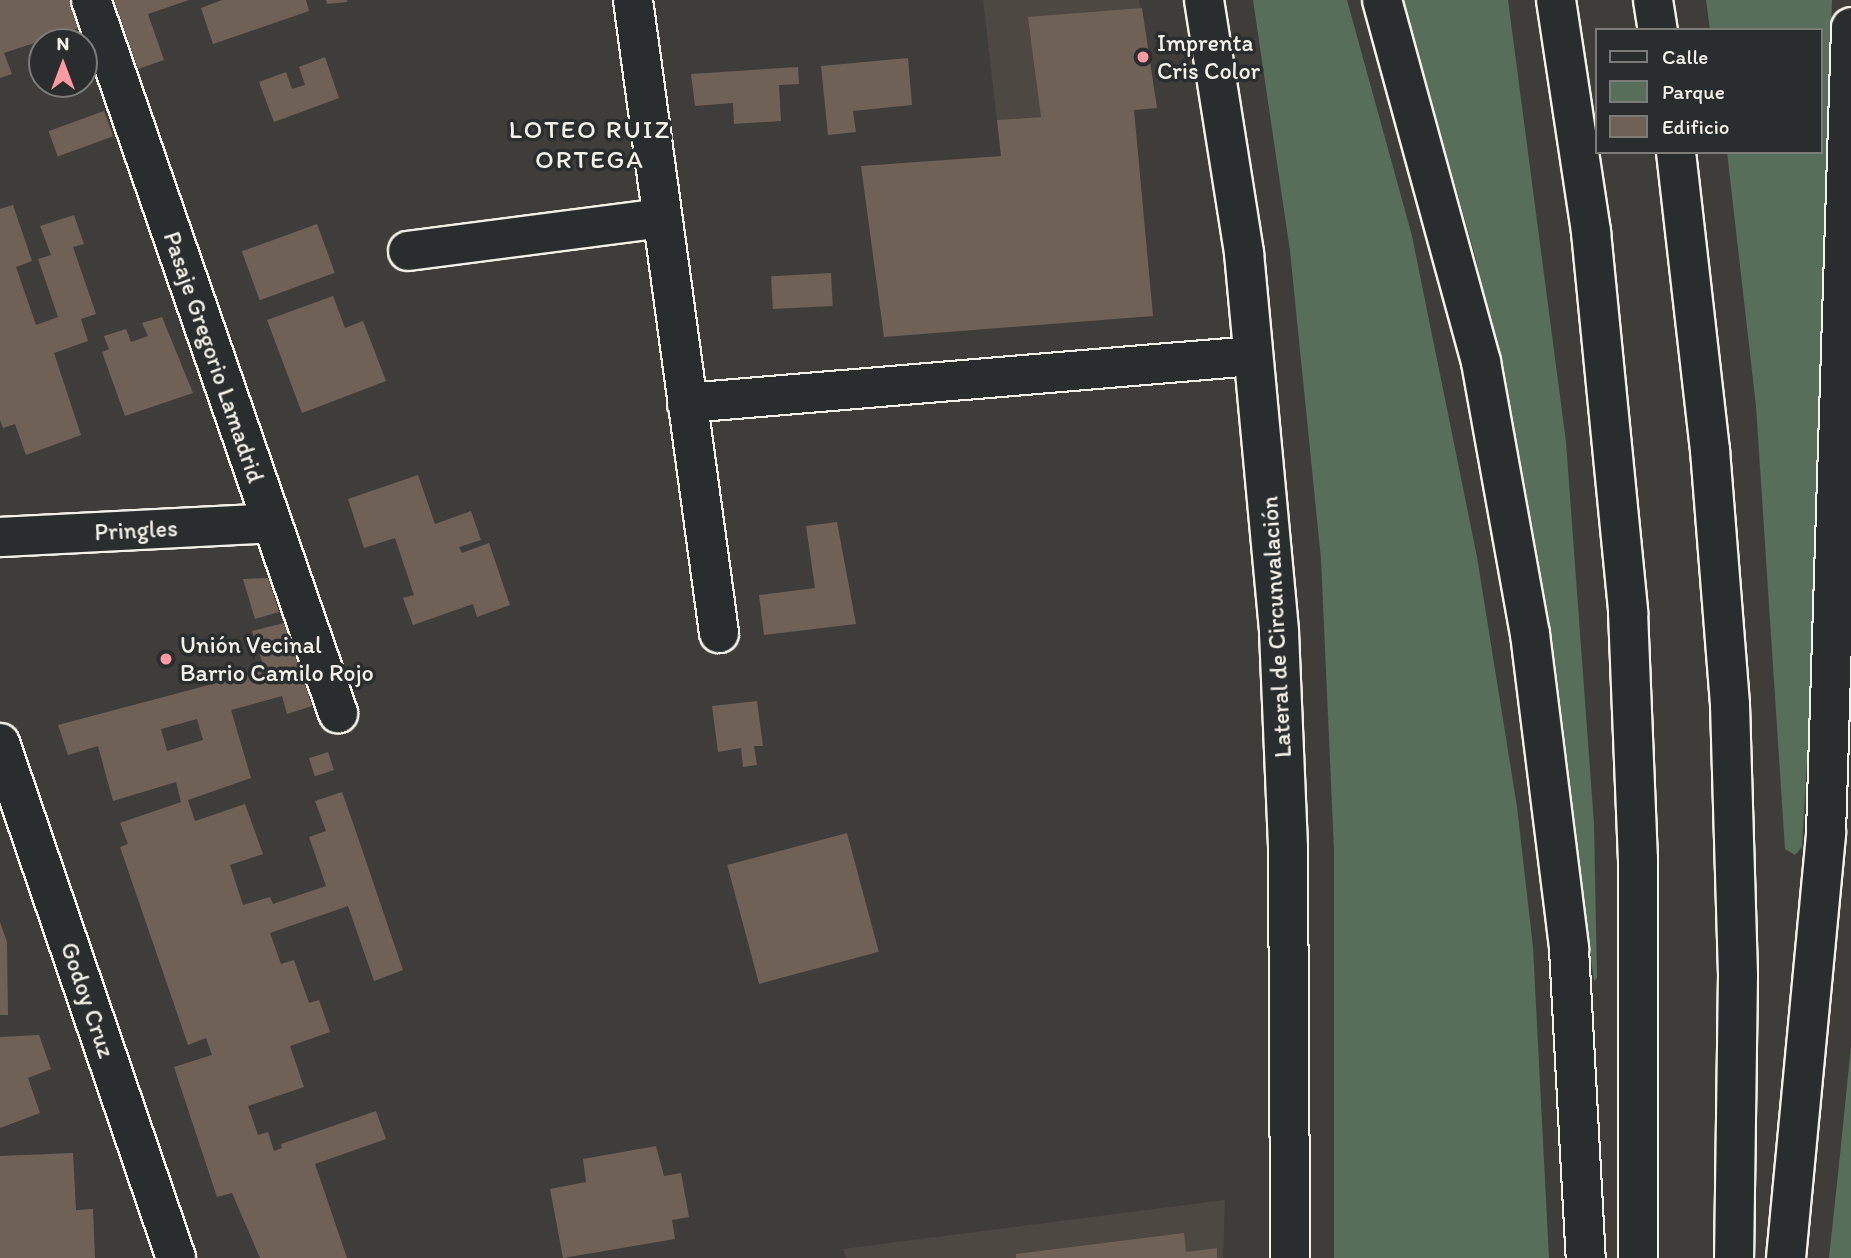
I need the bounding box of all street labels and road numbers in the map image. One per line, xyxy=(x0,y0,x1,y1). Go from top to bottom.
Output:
street label: Pasaje Gregorio Lamadrid xyxy=(157,227,271,487)
street label: Lateral de Circunvalación xyxy=(1255,495,1297,759)
street label: Pringles xyxy=(94,513,178,547)
street label: Godoy Cruz xyxy=(55,939,121,1061)

